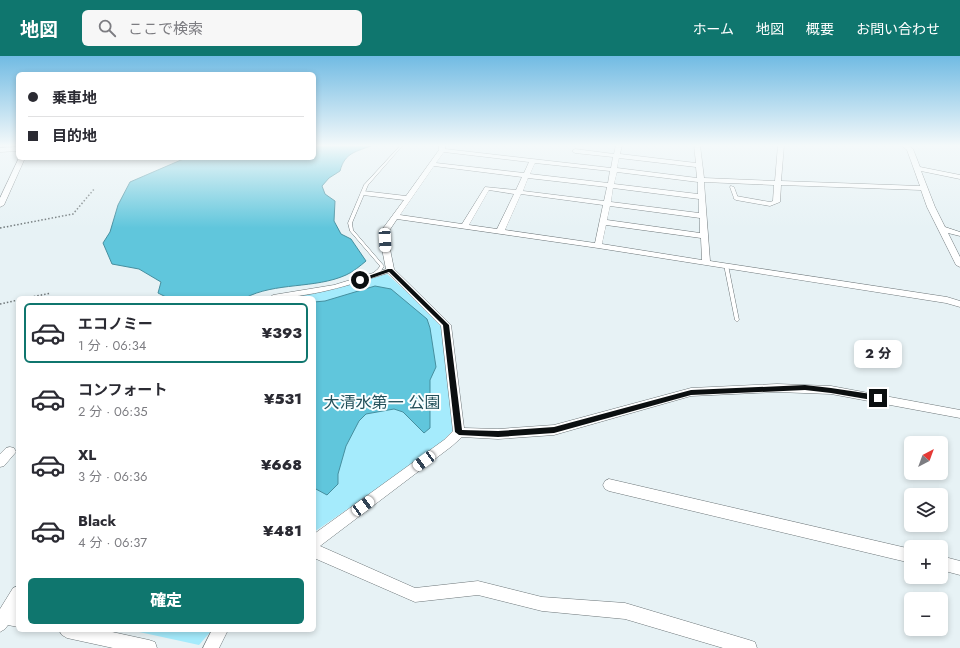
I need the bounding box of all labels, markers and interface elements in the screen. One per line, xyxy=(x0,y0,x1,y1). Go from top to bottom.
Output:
search box xyxy=(82,10,362,46)
text: 地図 xyxy=(20,16,58,43)
icon: search xyxy=(96,17,118,39)
text: ここで検索 xyxy=(128,18,203,40)
text: ホーム xyxy=(692,19,734,39)
text: 地図 xyxy=(756,19,784,39)
text: 概要 xyxy=(806,19,834,39)
text: お問い合わせ xyxy=(856,19,940,39)
text: 乗車地 xyxy=(52,87,97,109)
text: 目的地 xyxy=(52,125,97,147)
car xyxy=(378,228,392,252)
route start xyxy=(351,271,369,289)
text: エコノミー xyxy=(78,313,153,335)
icon: car xyxy=(30,315,66,351)
text: ¥393 xyxy=(262,322,302,344)
text: 1 分 · 06:34 xyxy=(78,336,146,355)
callout: 2 分 xyxy=(854,340,902,368)
text: 2 分 xyxy=(865,344,891,363)
text: コンフォート xyxy=(78,379,168,401)
icon: car xyxy=(30,381,66,417)
text: ¥531 xyxy=(264,388,302,410)
route end xyxy=(869,389,887,407)
park label: 大清水第一 公園 xyxy=(324,391,440,414)
text: 2 分 · 06:35 xyxy=(78,402,148,421)
north arrow xyxy=(904,436,948,480)
map controls xyxy=(904,436,948,636)
text: XL xyxy=(78,444,96,466)
icon: car xyxy=(30,447,66,483)
car xyxy=(411,449,437,473)
text: ¥668 xyxy=(261,454,302,476)
text: 3 分 · 06:36 xyxy=(78,467,147,486)
button: layers xyxy=(904,488,948,532)
car xyxy=(350,494,376,518)
text: Black xyxy=(78,510,116,532)
icon: car xyxy=(30,513,66,549)
text: ¥481 xyxy=(263,520,302,542)
text: 4 分 · 06:37 xyxy=(78,533,147,552)
button: + xyxy=(904,540,948,584)
button: 確定 xyxy=(28,578,304,624)
button: − xyxy=(904,592,948,636)

